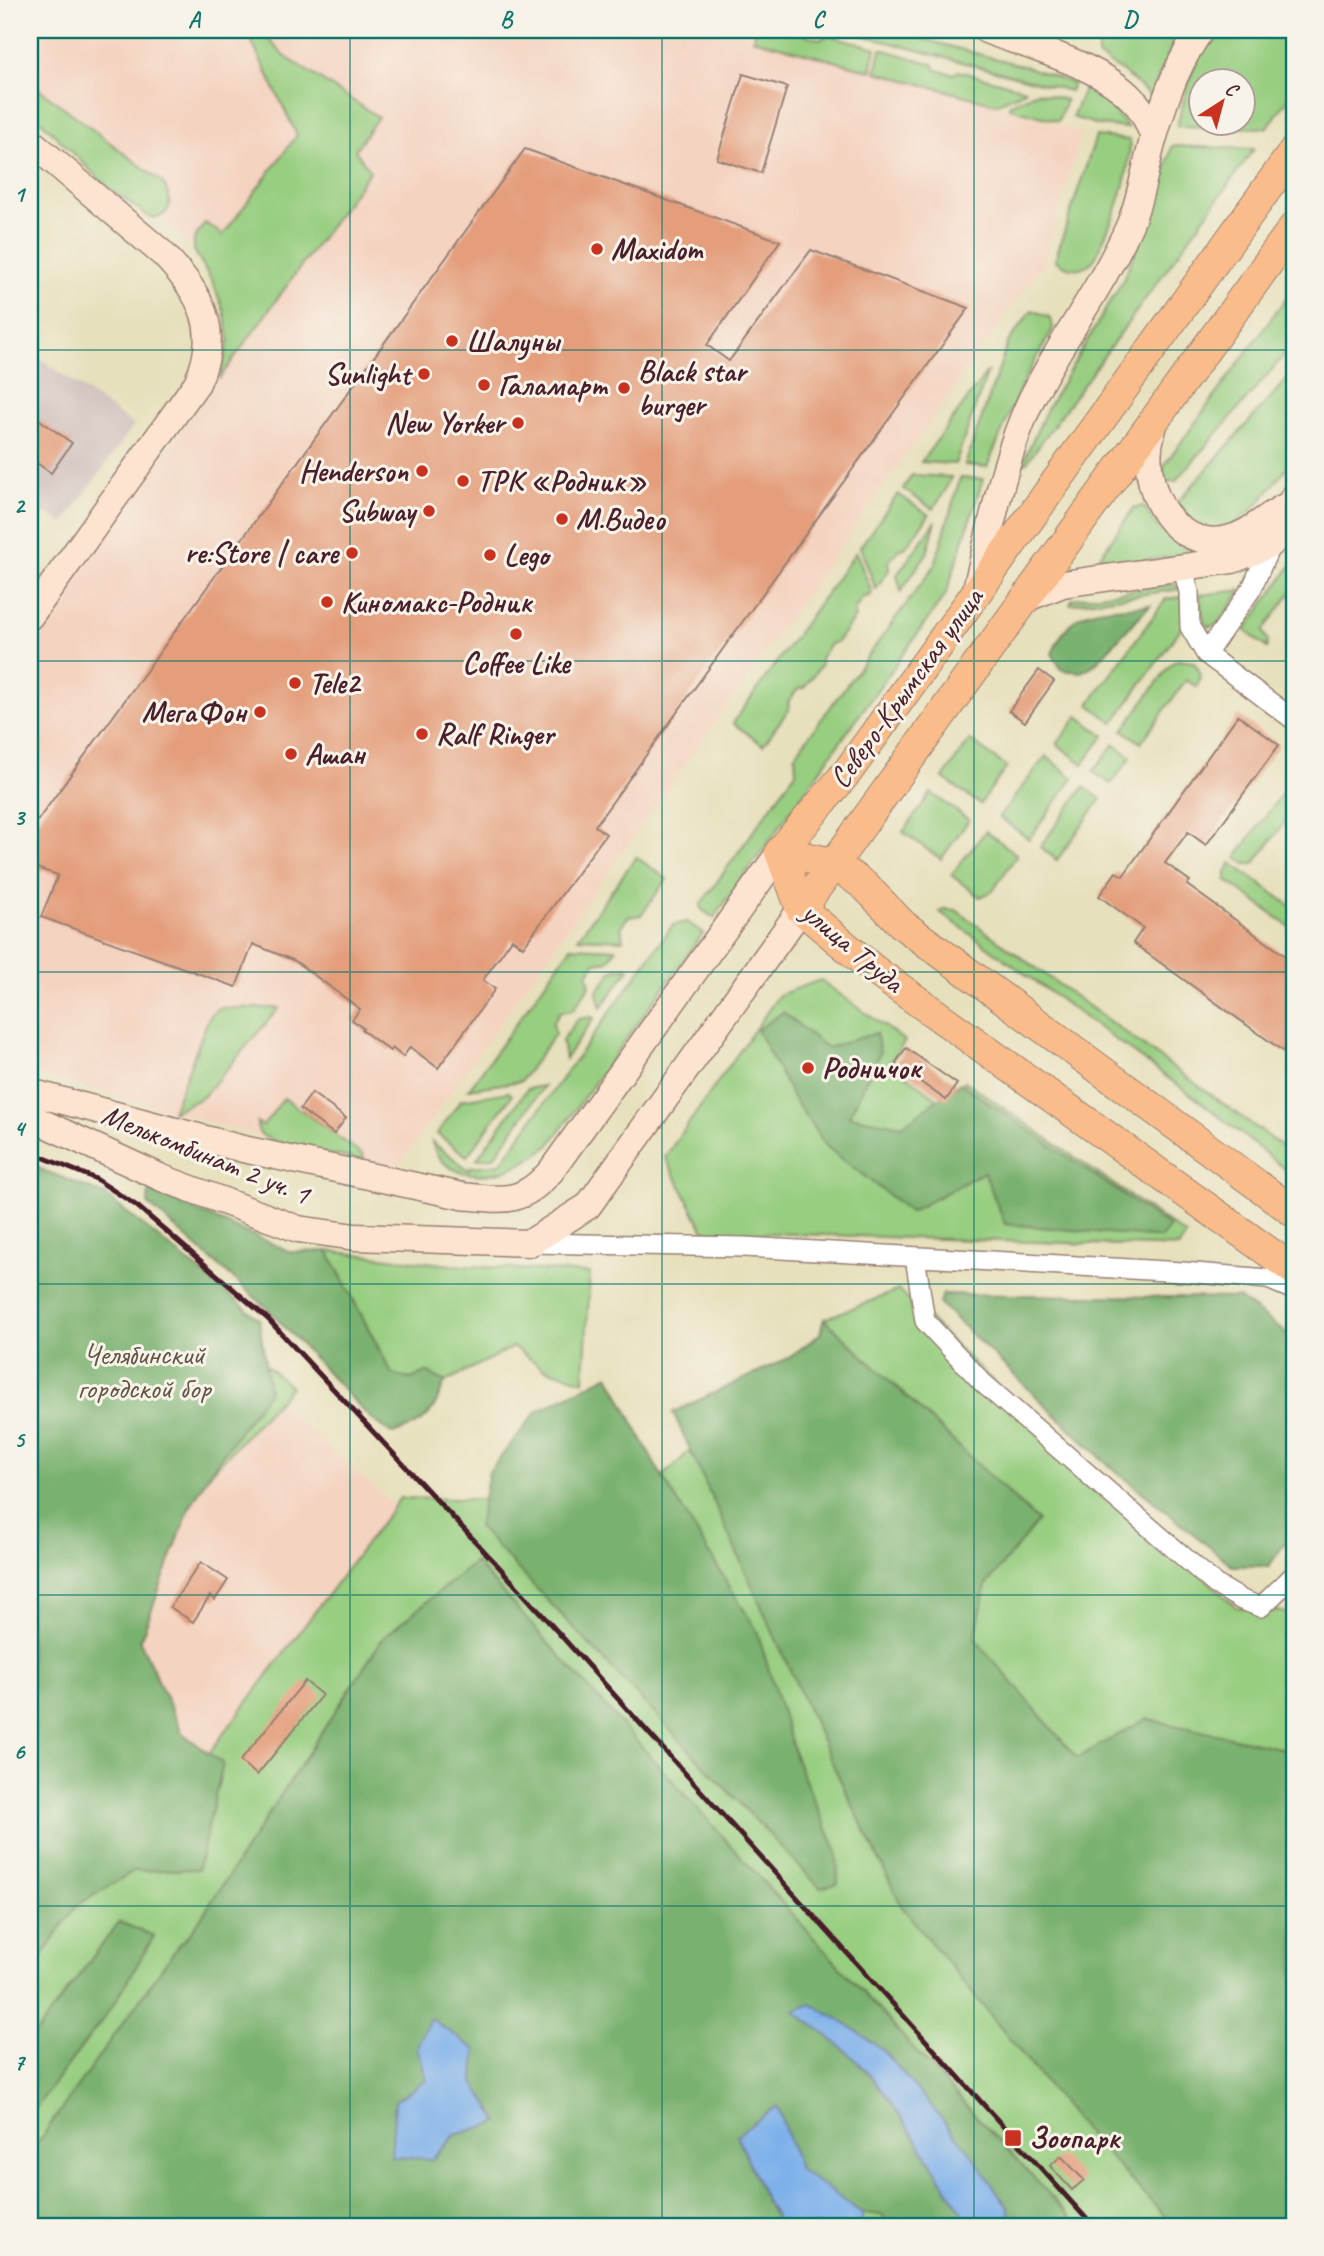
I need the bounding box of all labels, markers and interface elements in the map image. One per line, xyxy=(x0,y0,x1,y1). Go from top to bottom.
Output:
text: A xyxy=(188,5,202,34)
text: B xyxy=(500,5,514,34)
text: C xyxy=(813,5,827,34)
text: D xyxy=(1123,5,1139,34)
north arrow xyxy=(1188,66,1258,136)
text: С xyxy=(1221,77,1244,103)
text: 1 xyxy=(14,180,27,209)
place label: Maxidom xyxy=(611,230,704,268)
marker: Maxidom xyxy=(589,241,605,257)
place label: Шалуны xyxy=(466,322,561,361)
marker: Шалуны xyxy=(444,333,460,349)
place label: Black star burger xyxy=(638,352,749,424)
place label: Sunlight xyxy=(325,355,413,393)
marker: Sunlight xyxy=(416,366,432,382)
place label: Галамарт xyxy=(498,366,609,404)
marker: Галамарт xyxy=(476,377,492,393)
marker: Black star burger xyxy=(616,380,632,396)
place label: New Yorker xyxy=(385,404,507,442)
marker: New Yorker xyxy=(510,415,526,431)
place label: Henderson xyxy=(299,452,409,490)
place label: ТРК «Родник» xyxy=(477,462,647,500)
marker: Henderson xyxy=(414,463,430,479)
marker: ТРК «Родник» xyxy=(455,473,471,489)
text: 2 xyxy=(14,491,27,520)
place label: Subway xyxy=(339,492,418,530)
place label: М.Видео xyxy=(576,500,667,538)
marker: Subway xyxy=(421,503,437,519)
marker: М.Видео xyxy=(554,511,570,527)
place label: re:Store | care xyxy=(185,534,340,572)
place label: Lego xyxy=(504,536,552,574)
marker: re:Store | care xyxy=(344,545,360,561)
marker: Lego xyxy=(482,547,498,563)
street label: Северо-Крымская улица xyxy=(821,579,993,796)
place label: Киномакс-Родник xyxy=(341,583,533,621)
marker: Киномакс-Родник xyxy=(319,594,335,610)
marker: Coffee Like xyxy=(508,626,524,642)
place label: Coffee Like xyxy=(462,644,572,682)
place label: Tele2 xyxy=(309,664,362,702)
marker: Tele2 xyxy=(287,675,303,691)
place label: МегаФон xyxy=(142,693,248,731)
marker: МегаФон xyxy=(252,704,268,720)
place label: Ralf Ringer xyxy=(436,715,557,753)
marker: Ralf Ringer xyxy=(414,726,430,742)
place label: Ашан xyxy=(305,735,366,773)
marker: Ашан xyxy=(283,746,299,762)
text: 3 xyxy=(14,803,27,832)
street label: улица Труда xyxy=(793,892,913,1002)
place label: Родничок xyxy=(822,1049,923,1087)
marker: Родничок xyxy=(800,1060,816,1076)
street label: Мелькомбинат 2 уч. 1 xyxy=(96,1095,317,1214)
text: 4 xyxy=(14,1114,27,1143)
park label: Челябинский городской бор xyxy=(77,1335,212,1407)
text: 5 xyxy=(14,1425,26,1454)
text: 6 xyxy=(14,1737,27,1766)
text: 7 xyxy=(14,2048,27,2077)
place label: Зоопарк xyxy=(1029,2119,1121,2157)
marker: Зоопарк xyxy=(1003,2128,1023,2148)

